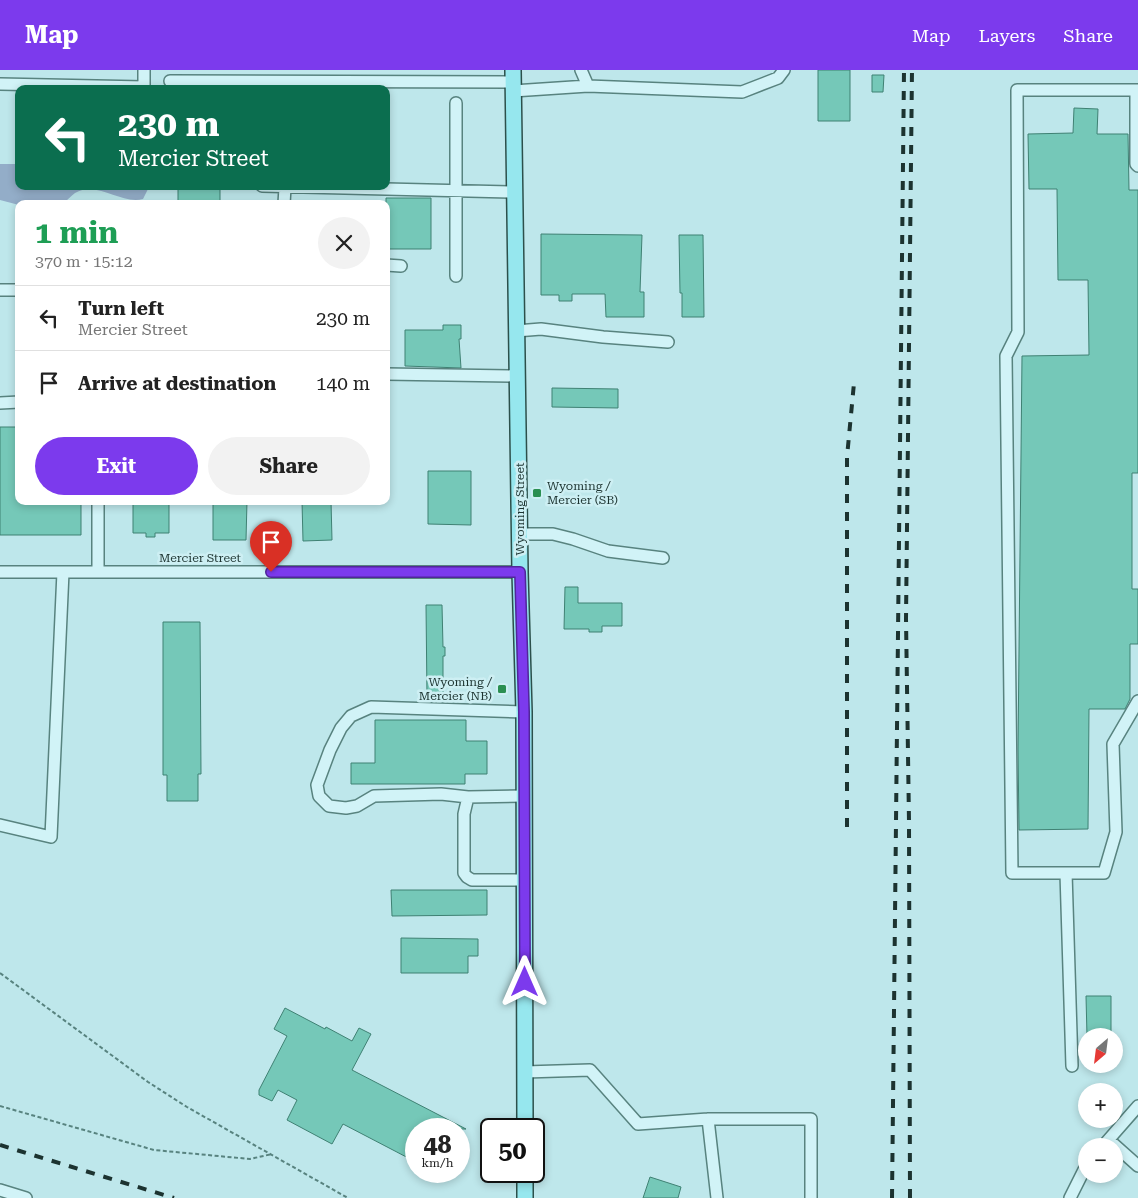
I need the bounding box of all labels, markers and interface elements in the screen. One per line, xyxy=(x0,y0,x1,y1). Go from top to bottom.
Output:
text: Map xyxy=(25,21,79,49)
text: Map xyxy=(912,25,951,46)
text: Layers xyxy=(979,25,1035,46)
text: Share xyxy=(1063,25,1113,46)
text: 230 m xyxy=(118,104,219,145)
icon: left xyxy=(35,105,100,170)
text: Mercier Street xyxy=(118,146,269,171)
text: 1 min xyxy=(35,215,118,250)
button: close xyxy=(318,217,370,269)
text: 370 m · 15:12 xyxy=(35,252,133,271)
text: Turn left xyxy=(78,297,164,320)
icon: left xyxy=(35,304,63,332)
text: 230 m xyxy=(316,307,370,330)
text: Mercier Street xyxy=(78,320,188,339)
icon: arrive xyxy=(35,369,63,397)
text: Arrive at destination xyxy=(78,372,276,395)
text: 140 m xyxy=(316,372,370,395)
button: Exit xyxy=(35,437,198,495)
button: Share xyxy=(208,437,370,495)
street label: Wyoming Street xyxy=(513,462,527,555)
place label: Wyoming / Mercier (SB) xyxy=(547,479,618,507)
marker: Wyoming / Mercier (SB) xyxy=(531,487,543,499)
pin xyxy=(250,521,292,572)
icon: arrive xyxy=(257,528,285,556)
street label: Mercier Street xyxy=(159,551,242,565)
place label: Wyoming / Mercier (NB) xyxy=(419,675,493,703)
marker: Wyoming / Mercier (NB) xyxy=(496,683,508,695)
position arrow xyxy=(498,955,550,1007)
north arrow xyxy=(1078,1028,1122,1072)
map controls xyxy=(1078,1028,1123,1183)
button: + xyxy=(1078,1083,1123,1128)
speed limit sign: 50 xyxy=(480,1118,545,1183)
text: 48 xyxy=(423,1130,452,1159)
button: − xyxy=(1078,1138,1123,1183)
text: km/h xyxy=(421,1156,454,1170)

